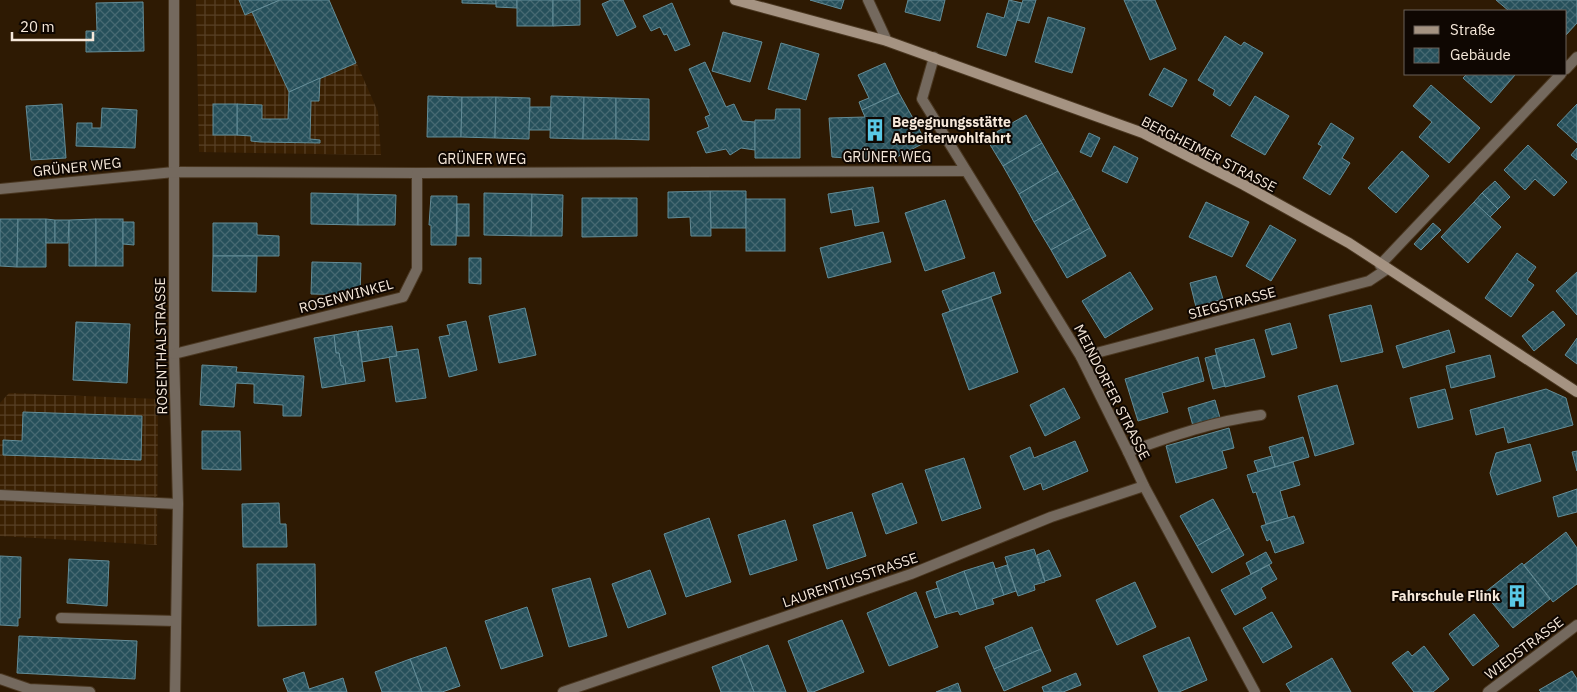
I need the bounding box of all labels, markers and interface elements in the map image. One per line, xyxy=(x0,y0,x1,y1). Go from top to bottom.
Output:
scale bar xyxy=(12,10,94,42)
legend xyxy=(1404,10,1567,75)
text: 20 m xyxy=(20,17,55,36)
text: Straße xyxy=(1450,20,1495,39)
text: Gebäude xyxy=(1450,45,1511,64)
street label: BERGHEIMER STRASSE xyxy=(1138,112,1280,196)
place label: Begegnungsstätte Arbeiterwohlfahrt xyxy=(892,113,1011,147)
building icon: Begegnungsstätte Arbeiterwohlfahrt xyxy=(862,117,888,143)
street label: GRÜNER WEG xyxy=(843,148,931,166)
street label: GRÜNER WEG xyxy=(438,150,526,168)
street label: GRÜNER WEG xyxy=(32,153,122,181)
street label: ROSENWINKEL xyxy=(297,275,395,317)
street label: ROSENTHALSTRASSE xyxy=(151,277,171,415)
street label: SIEGSTRASSE xyxy=(1186,283,1278,323)
street label: MEINDORFER STRASSE xyxy=(1070,321,1154,463)
street label: LAURENTIUSSTRASSE xyxy=(780,548,920,612)
building icon: Fahrschule Flink xyxy=(1504,583,1530,609)
place label: Fahrschule Flink xyxy=(1391,587,1501,605)
street label: WIEDSTRASSE xyxy=(1481,613,1567,683)

